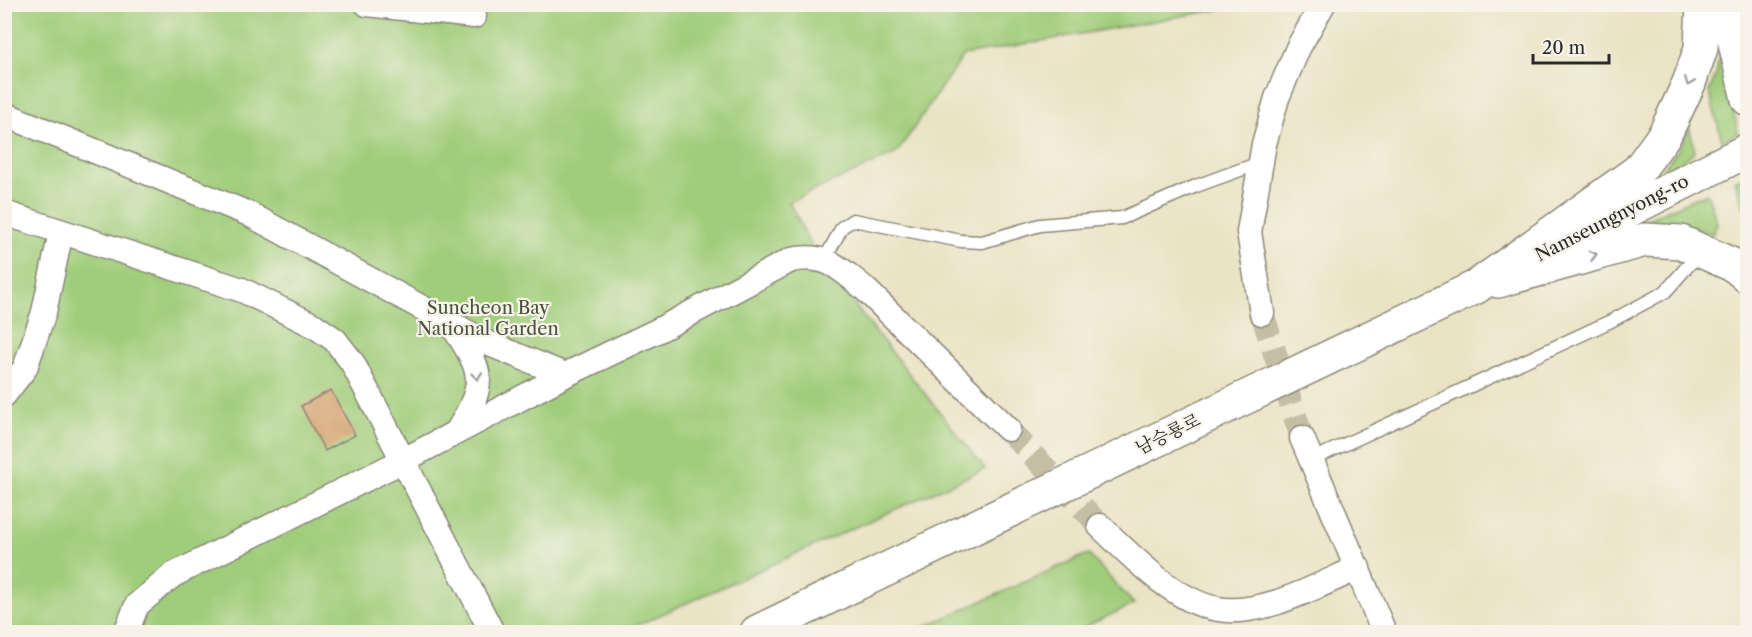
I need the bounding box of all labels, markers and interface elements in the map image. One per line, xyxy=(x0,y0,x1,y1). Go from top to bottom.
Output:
scale bar xyxy=(1533,27,1610,65)
text: 20 m xyxy=(1542,37,1586,59)
one-way arrow xyxy=(1684,75,1696,86)
street label: Namseungnyong-ro xyxy=(1532,170,1692,266)
one-way arrow xyxy=(1588,249,1598,262)
park label: Suncheon Bay National Garden xyxy=(417,297,559,340)
one-way arrow xyxy=(471,371,483,381)
street label: 남승룡로 xyxy=(1132,409,1204,459)

